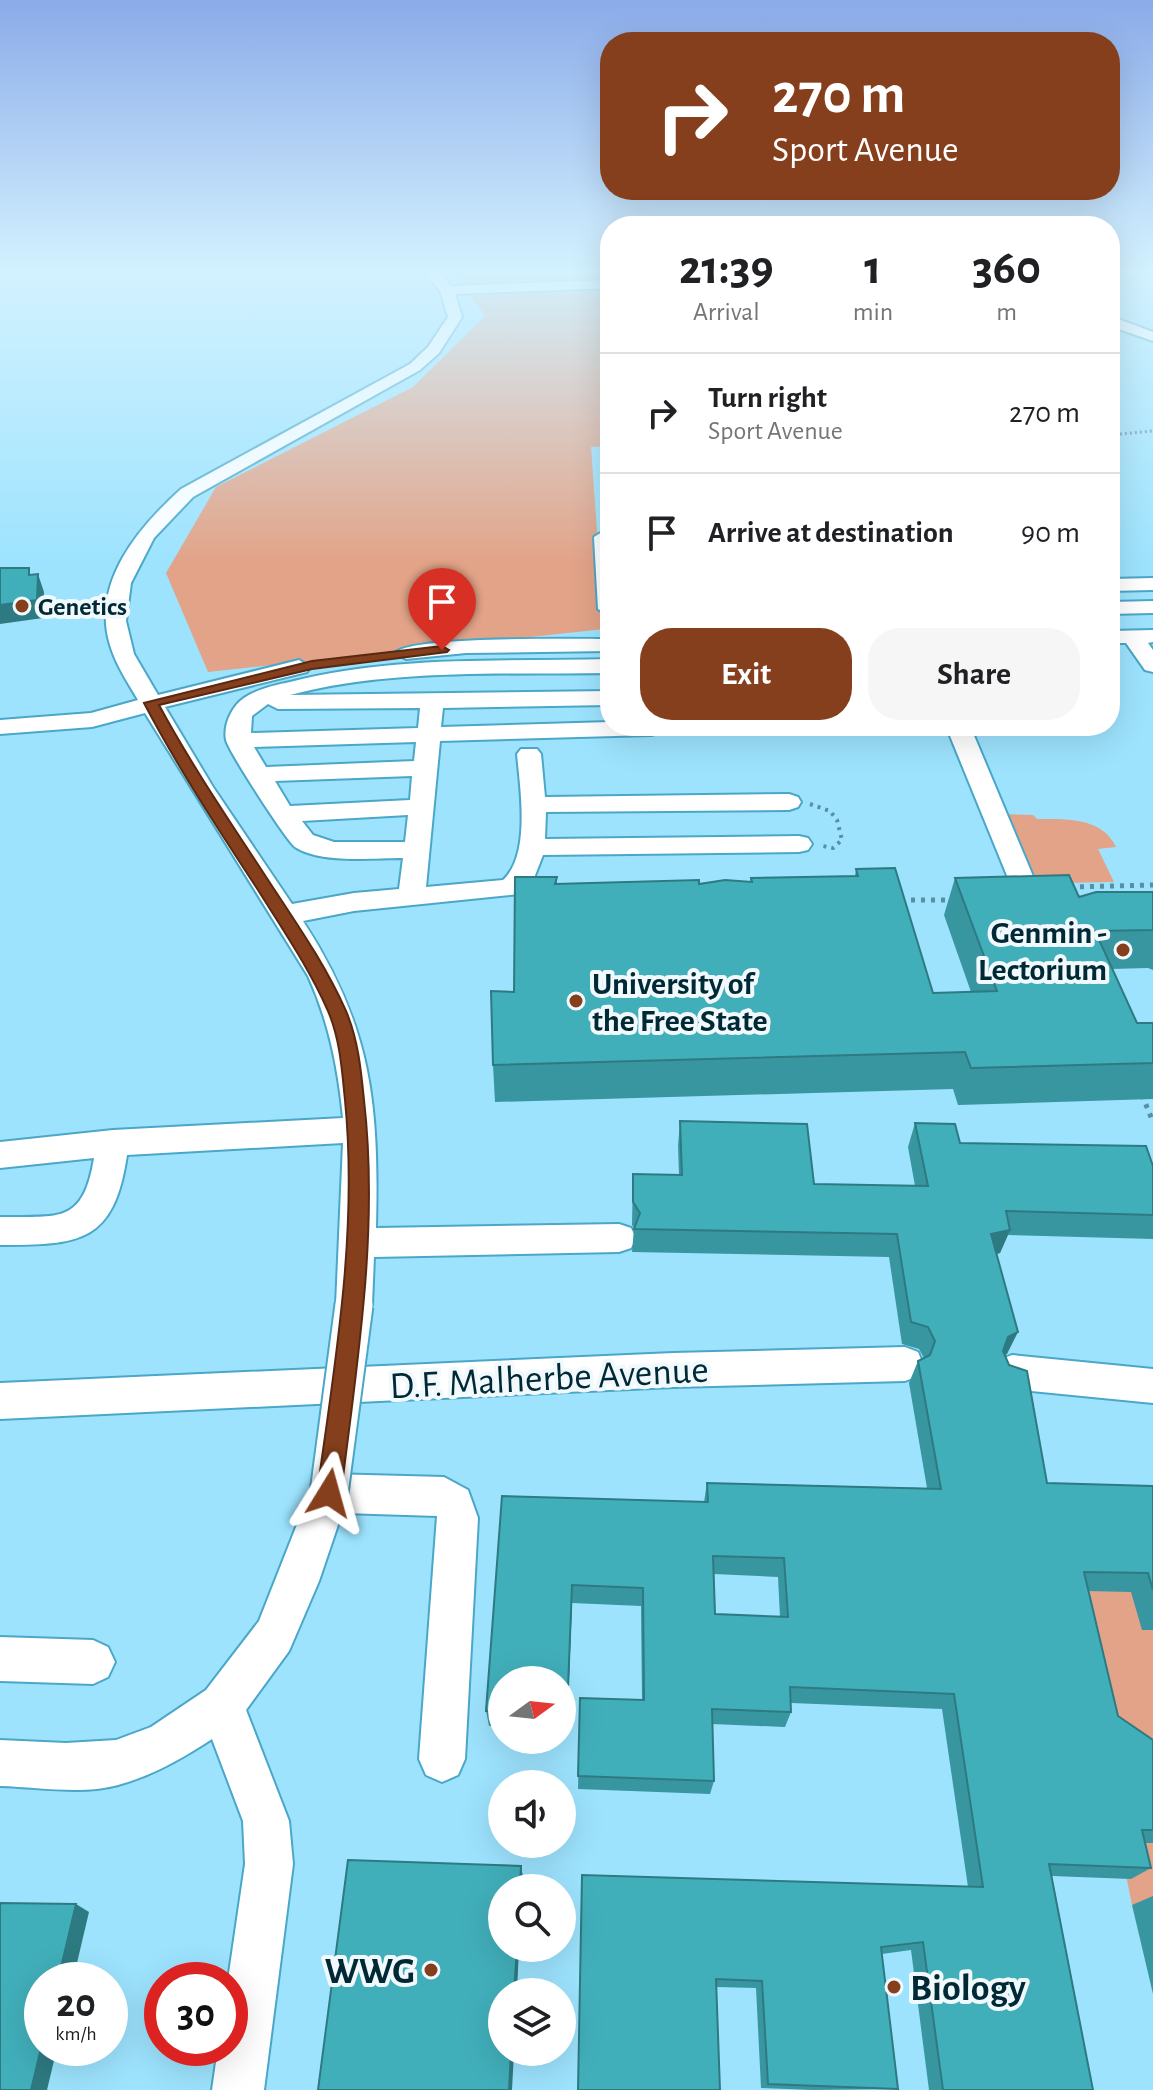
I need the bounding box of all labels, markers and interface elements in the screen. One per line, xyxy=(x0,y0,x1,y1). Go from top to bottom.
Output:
icon: right xyxy=(640,64,744,168)
text: 270 m xyxy=(772,67,905,123)
text: Sport Avenue xyxy=(772,132,959,168)
text: 21:39 xyxy=(679,245,774,293)
text: 1 xyxy=(864,245,882,293)
text: 360 xyxy=(972,245,1041,293)
text: Arrival xyxy=(693,299,760,325)
text: min xyxy=(853,299,893,325)
text: m xyxy=(996,299,1017,325)
text: Turn right xyxy=(708,383,827,413)
icon: right xyxy=(640,391,684,435)
text: 270 m xyxy=(1009,398,1080,428)
text: Sport Avenue xyxy=(708,418,843,444)
icon: arrive xyxy=(640,511,684,555)
text: Arrive at destination xyxy=(708,518,954,548)
text: 90 m xyxy=(1021,518,1080,548)
pin xyxy=(408,568,476,650)
icon: arrive xyxy=(420,580,464,624)
place label: Genetics xyxy=(38,594,127,620)
marker: Genetics xyxy=(13,597,31,615)
button: Exit xyxy=(640,628,852,720)
button: Share xyxy=(868,628,1080,720)
place label: Genmin - Lectorium xyxy=(978,917,1107,986)
marker: Genmin - Lectorium xyxy=(1114,941,1132,959)
place label: University of the Free State xyxy=(592,968,768,1037)
marker: University of the Free State xyxy=(567,992,585,1010)
street label: D.F. Malherbe Avenue xyxy=(389,1352,710,1406)
position arrow xyxy=(287,1451,371,1535)
north arrow xyxy=(488,1666,576,1754)
map controls xyxy=(488,1666,576,2066)
button: sound xyxy=(488,1770,576,1858)
button: search xyxy=(488,1874,576,1962)
place label: WWG xyxy=(325,1953,415,1991)
marker: WWG xyxy=(422,1961,440,1979)
speed limit sign: 30 xyxy=(144,1962,248,2066)
place label: Biology xyxy=(910,1970,1026,2008)
button: layers xyxy=(488,1978,576,2066)
marker: Biology xyxy=(885,1978,903,1996)
text: 20 xyxy=(56,1984,96,2024)
text: km/h xyxy=(55,2024,97,2044)

